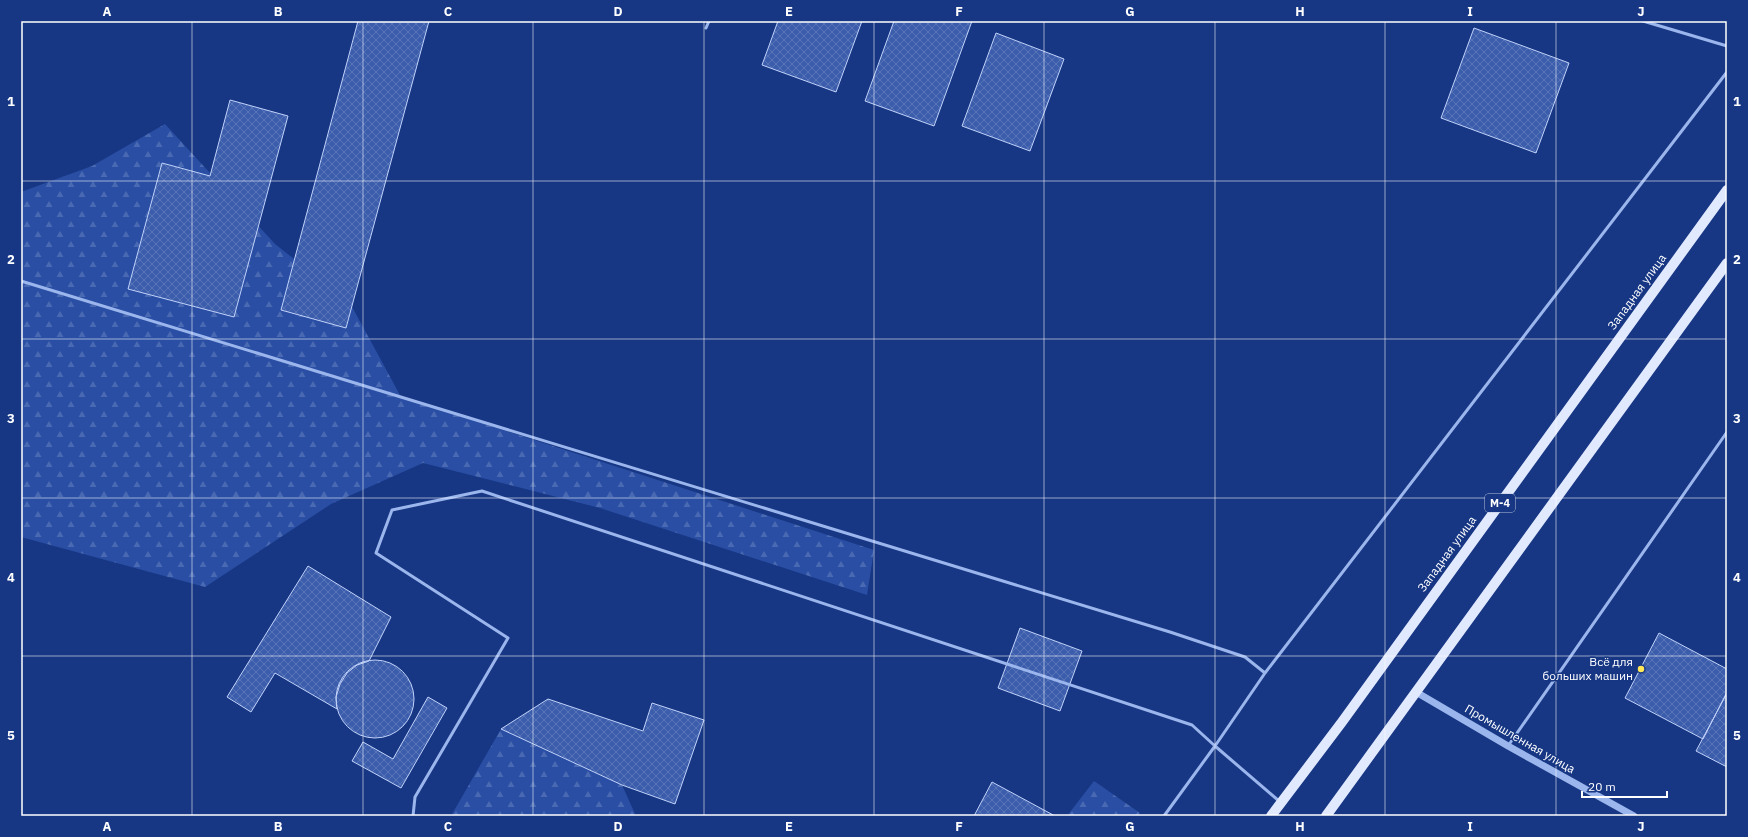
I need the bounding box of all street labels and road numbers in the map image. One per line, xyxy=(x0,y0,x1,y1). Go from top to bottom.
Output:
street label: Западная улица xyxy=(1604,250,1670,333)
road number: М-4 xyxy=(1485,494,1515,512)
street label: Западная улица xyxy=(1414,512,1480,595)
street label: Промышленная улица xyxy=(1462,701,1579,777)

